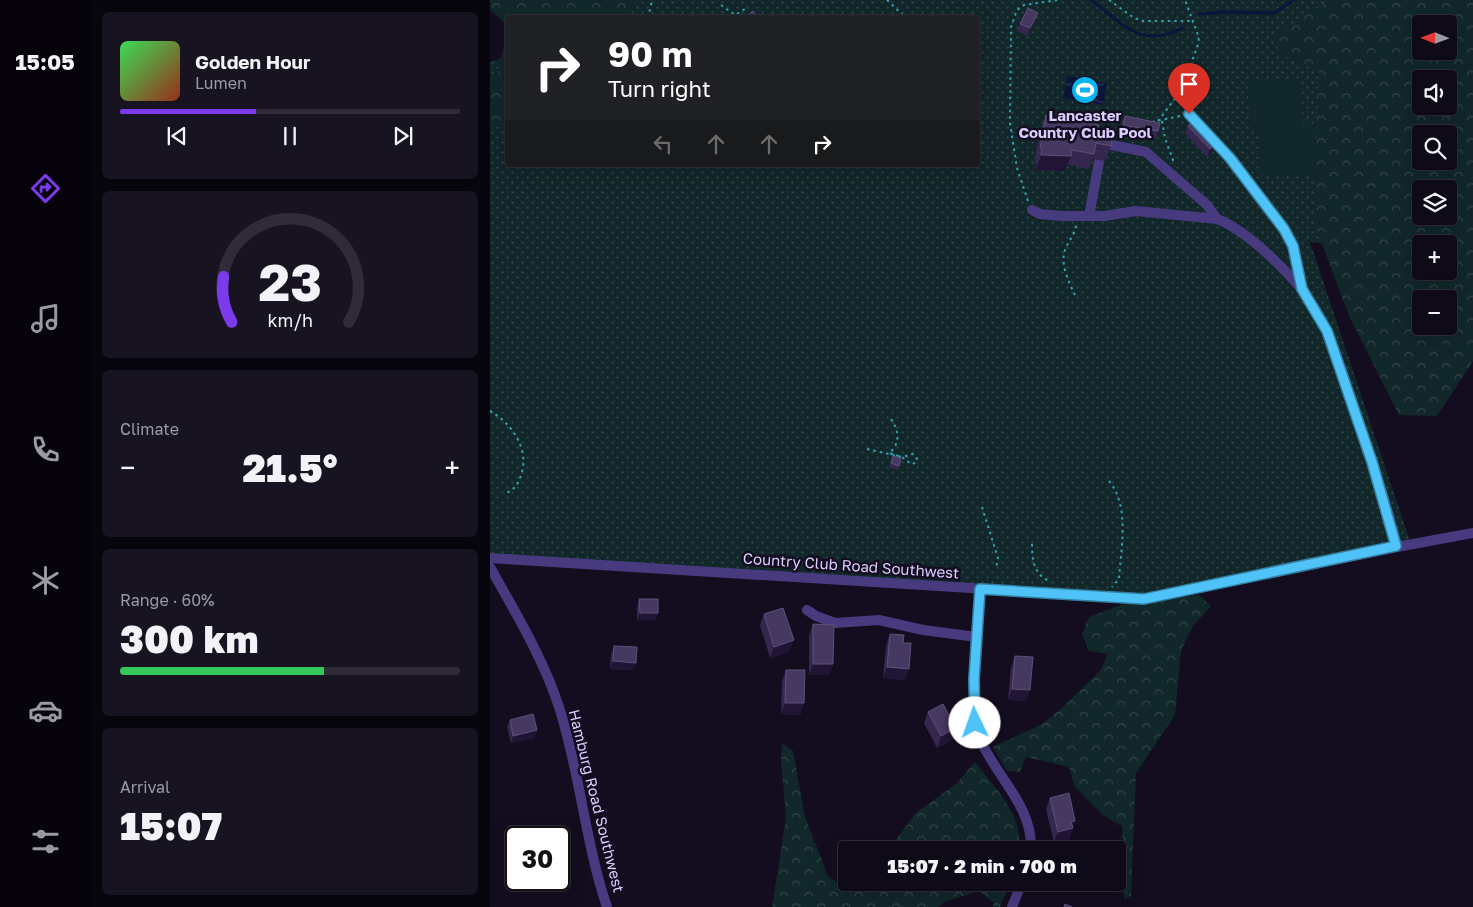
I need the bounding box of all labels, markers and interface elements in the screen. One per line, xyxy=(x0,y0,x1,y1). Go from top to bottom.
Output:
north arrow xyxy=(1412,15,1458,60)
map controls xyxy=(1412,15,1457,335)
text: 90 m xyxy=(608,33,692,75)
icon: right xyxy=(525,35,590,100)
text: 15:05 xyxy=(15,48,75,75)
text: Golden Hour xyxy=(195,50,310,73)
pin xyxy=(1168,63,1210,114)
icon: arrive xyxy=(1175,70,1203,98)
button: sound xyxy=(1412,70,1457,115)
text: Lumen xyxy=(195,73,247,93)
text: Turn right xyxy=(608,75,711,102)
sports icon: Lancaster Country Club Pool xyxy=(1070,75,1100,105)
place label: Lancaster Country Club Pool xyxy=(1018,106,1152,141)
icon: previous xyxy=(163,122,191,150)
icon: pause xyxy=(276,122,304,150)
icon: next xyxy=(389,122,417,150)
button: search xyxy=(1412,125,1457,170)
icon: left xyxy=(649,130,677,158)
icon: ahead xyxy=(702,130,730,158)
icon: ahead xyxy=(755,130,783,158)
icon: right xyxy=(808,130,836,158)
icon: directions xyxy=(28,171,63,206)
button: layers xyxy=(1412,180,1457,225)
button: + xyxy=(1412,235,1457,280)
text: 23 xyxy=(258,250,322,312)
button: − xyxy=(1412,290,1457,335)
icon: music xyxy=(28,301,63,336)
text: km/h xyxy=(267,309,313,331)
text: Climate xyxy=(120,419,179,439)
icon: phone xyxy=(28,432,63,467)
text: 21.5° xyxy=(243,445,337,490)
text: − xyxy=(120,451,135,484)
text: + xyxy=(445,451,460,484)
street label: Country Club Road Southwest xyxy=(742,548,960,582)
icon: climate xyxy=(28,563,63,598)
text: Range · 60% xyxy=(120,590,215,610)
text: 300 km xyxy=(120,616,259,661)
icon: car xyxy=(28,693,63,728)
position arrow xyxy=(948,696,1000,748)
street label: Hamburg Road Southwest xyxy=(565,707,628,894)
text: Arrival xyxy=(120,777,170,797)
text: 15:07 xyxy=(120,803,222,848)
icon: filters xyxy=(28,824,63,859)
speed limit sign: 30 xyxy=(505,826,570,891)
text: 15:07 · 2 min · 700 m xyxy=(887,854,1077,877)

